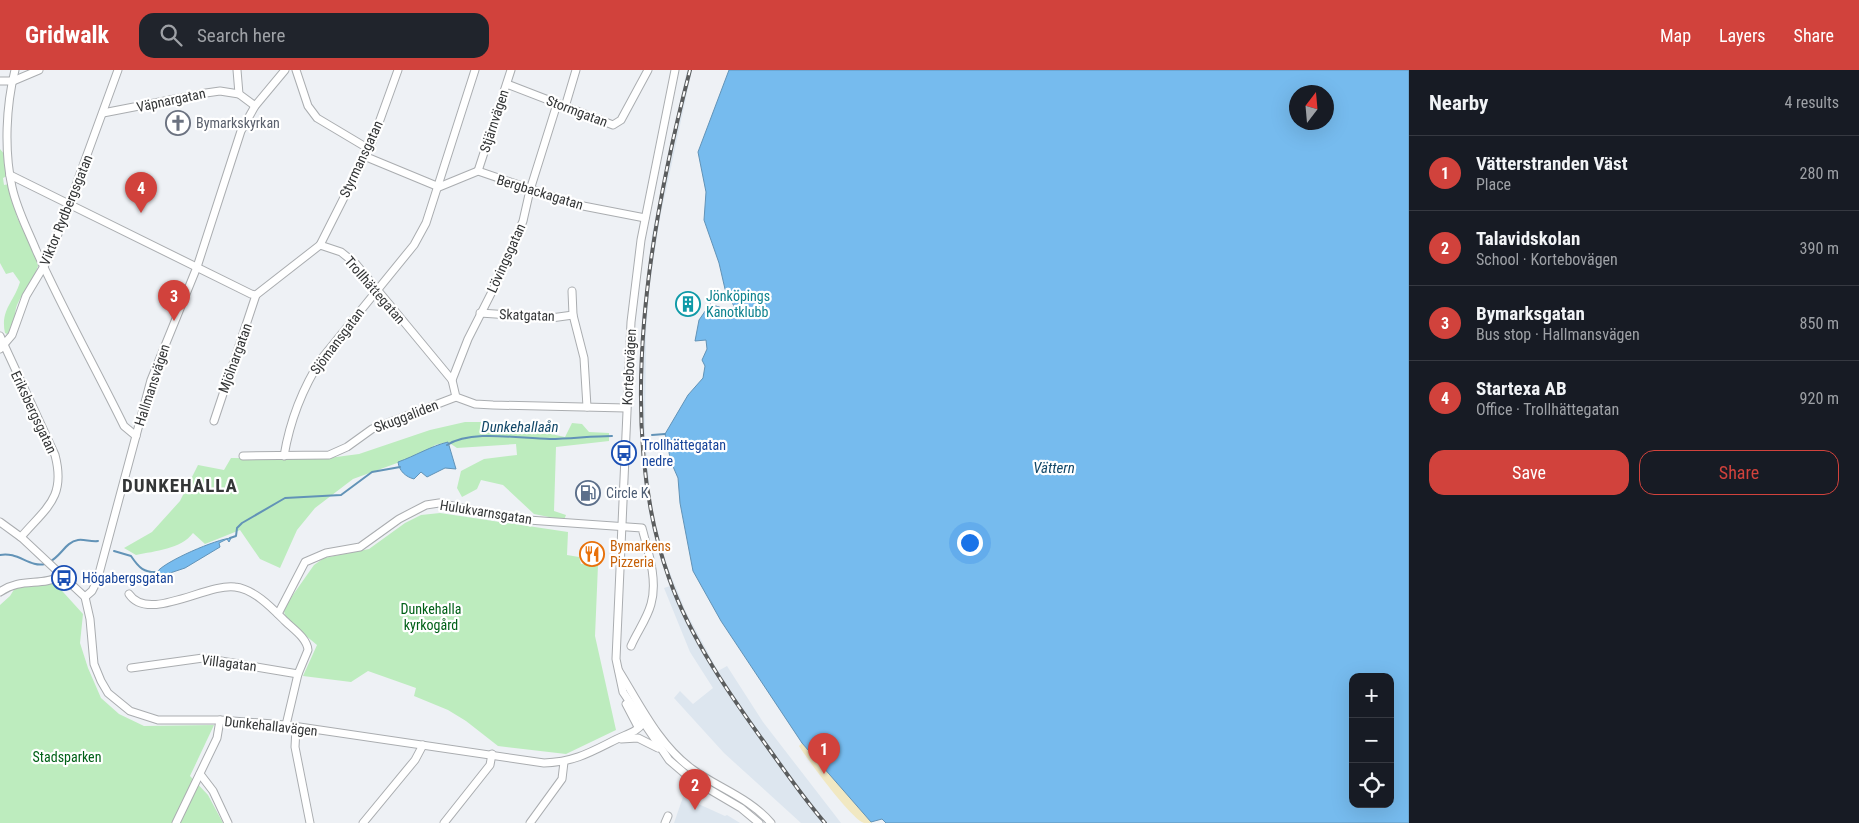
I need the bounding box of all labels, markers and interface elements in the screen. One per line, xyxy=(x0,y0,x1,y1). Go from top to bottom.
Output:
search box xyxy=(139,13,489,58)
text: Gridwalk xyxy=(25,21,109,49)
icon: search xyxy=(157,21,185,49)
text: Search here xyxy=(197,24,285,47)
text: Map xyxy=(1660,25,1691,46)
text: Layers xyxy=(1719,25,1766,46)
text: Share xyxy=(1794,25,1834,46)
street label: Väpnargatan xyxy=(135,85,207,115)
north arrow xyxy=(1289,85,1334,130)
street label: Stjärnvägen xyxy=(476,88,512,154)
text: Nearby xyxy=(1429,91,1488,115)
street label: Stormgatan xyxy=(544,92,610,130)
text: 4 results xyxy=(1784,93,1839,112)
church icon: Bymarkskyrkan xyxy=(165,110,191,136)
place label: Bymarkskyrkan xyxy=(196,115,280,131)
street label: Styrmansgatan xyxy=(336,118,386,200)
street label: Viktor Rydbergsgatan xyxy=(36,152,96,268)
text: Vätterstranden Väst xyxy=(1476,152,1628,175)
text: 1 xyxy=(1441,164,1449,183)
text: 280 m xyxy=(1800,164,1839,183)
street label: Bergbackagatan xyxy=(495,171,585,213)
pin: 4 xyxy=(125,172,157,213)
text: Place xyxy=(1476,175,1511,194)
street label: Lövingsgatan xyxy=(484,221,528,295)
text: Talavidskolan xyxy=(1476,227,1580,250)
text: 2 xyxy=(1441,239,1449,258)
text: 390 m xyxy=(1800,239,1839,258)
text: School · Kortebovägen xyxy=(1476,250,1618,269)
street label: Trollhättegatan xyxy=(341,253,409,327)
pin: 3 xyxy=(158,280,190,321)
place label: Jönköpings Kanotklubb xyxy=(706,288,770,320)
building icon: Jönköpings Kanotklubb xyxy=(675,291,701,317)
text: Bymarksgatan xyxy=(1476,302,1585,325)
street label: Sjömansgatan xyxy=(307,305,367,377)
street label: Skatgatan xyxy=(499,306,555,324)
text: 3 xyxy=(1441,314,1449,333)
text: 850 m xyxy=(1800,314,1839,333)
street label: Mjölnargatan xyxy=(215,321,255,395)
text: Bus stop · Hallmansvägen xyxy=(1476,325,1640,344)
street label: Kortebovägen xyxy=(619,328,639,406)
street label: Hallmansvägen xyxy=(131,342,173,428)
street label: Eriksbergsgatan xyxy=(8,368,60,456)
text: Startexa AB xyxy=(1476,377,1567,400)
text: 4 xyxy=(1441,389,1449,408)
text: 920 m xyxy=(1800,389,1839,408)
street label: Skuggaliden xyxy=(372,396,440,436)
text: Office · Trollhättegatan xyxy=(1476,400,1619,419)
water label: Dunkehallaån xyxy=(481,418,559,436)
place label: Trollhättegatan nedre xyxy=(642,437,726,469)
bus stop icon: Trollhättegatan nedre xyxy=(611,440,637,466)
button: Save xyxy=(1429,450,1629,495)
button: Share xyxy=(1639,450,1839,495)
water label: Vättern xyxy=(1033,459,1075,477)
district label: DUNKEHALLA xyxy=(122,474,238,497)
fuel station icon: Circle K xyxy=(575,480,601,506)
place label: Circle K xyxy=(606,485,649,501)
street label: Hulukvarnsgatan xyxy=(439,497,533,527)
your location xyxy=(957,530,983,556)
place label: Bymarkens Pizzeria xyxy=(610,538,671,570)
restaurant icon: Bymarkens Pizzeria xyxy=(579,541,605,567)
bus stop icon: Högabergsgatan xyxy=(51,565,77,591)
place label: Högabergsgatan xyxy=(82,570,173,586)
park label: Dunkehalla kyrkogård xyxy=(401,601,461,633)
street label: Villagatan xyxy=(201,652,257,674)
map controls xyxy=(1349,673,1394,808)
button: + xyxy=(1349,673,1394,718)
street label: Dunkehallavägen xyxy=(224,713,318,739)
button: − xyxy=(1349,718,1394,763)
pin: 1 xyxy=(808,733,840,774)
park label: Stadsparken xyxy=(33,749,101,765)
button: locate xyxy=(1349,763,1394,808)
pin: 2 xyxy=(679,769,711,810)

